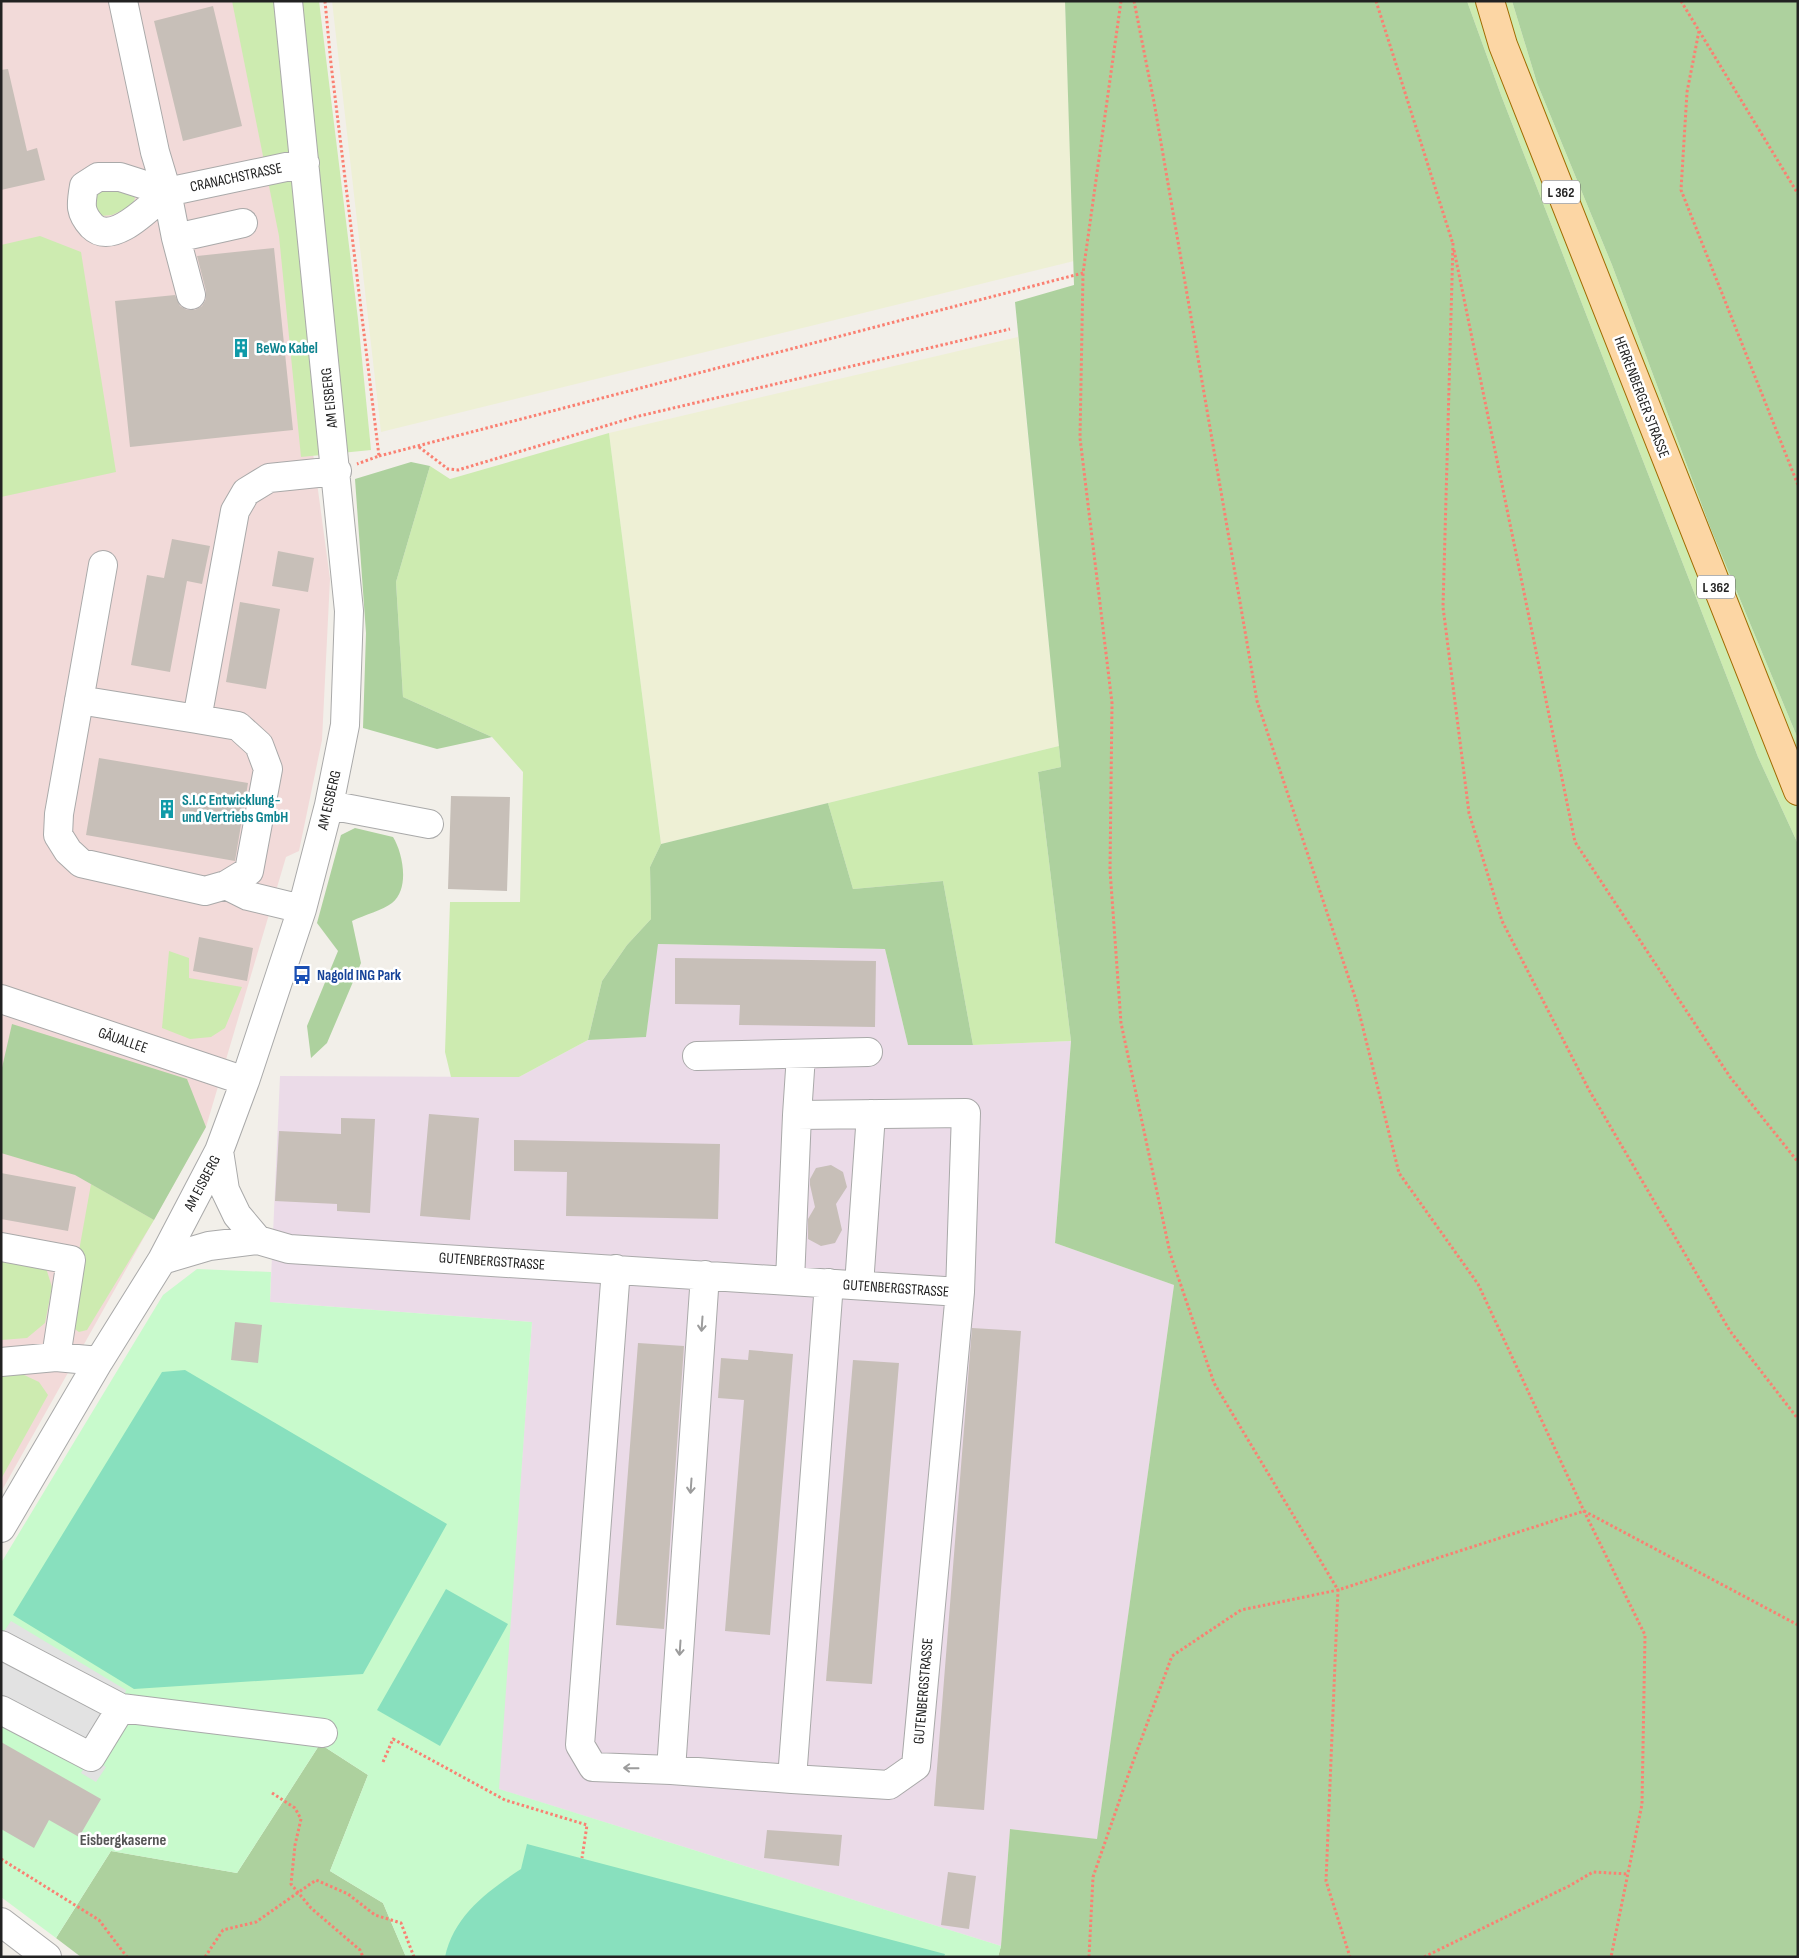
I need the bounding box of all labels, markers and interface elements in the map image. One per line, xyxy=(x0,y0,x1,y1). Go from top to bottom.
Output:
street label: CRANACHSTRASSE xyxy=(188,158,284,197)
road number: L 362 xyxy=(1542,180,1580,203)
street label: HERRENBERGER STRASSE xyxy=(1610,334,1673,461)
building icon: BeWo Kabel xyxy=(230,337,252,359)
place label: BeWo Kabel xyxy=(256,339,318,358)
street label: AM EISBERG xyxy=(317,367,342,430)
road number: L 362 xyxy=(1697,576,1735,598)
street label: AM EISBERG xyxy=(313,768,346,833)
place label: S.I.C Entwicklung- und Vertriebs GmbH xyxy=(182,791,288,827)
building icon: S.I.C Entwicklung- und Vertriebs GmbH xyxy=(156,798,178,820)
bus stop icon: Nagold ING Park xyxy=(291,964,313,986)
place label: Nagold ING Park xyxy=(317,966,402,985)
street label: GÄUALLEE xyxy=(96,1023,150,1058)
street label: AM EISBERG xyxy=(179,1152,225,1215)
street label: GUTENBERGSTRASSE xyxy=(438,1248,546,1275)
street label: GUTENBERGSTRASSE xyxy=(842,1275,950,1302)
one-way arrow xyxy=(697,1315,706,1331)
one-way arrow xyxy=(686,1477,695,1493)
street label: GUTENBERGSTRASSE xyxy=(909,1637,938,1745)
one-way arrow xyxy=(675,1640,684,1656)
one-way arrow xyxy=(624,1763,640,1773)
district label: Eisbergkaserne xyxy=(80,1831,166,1850)

